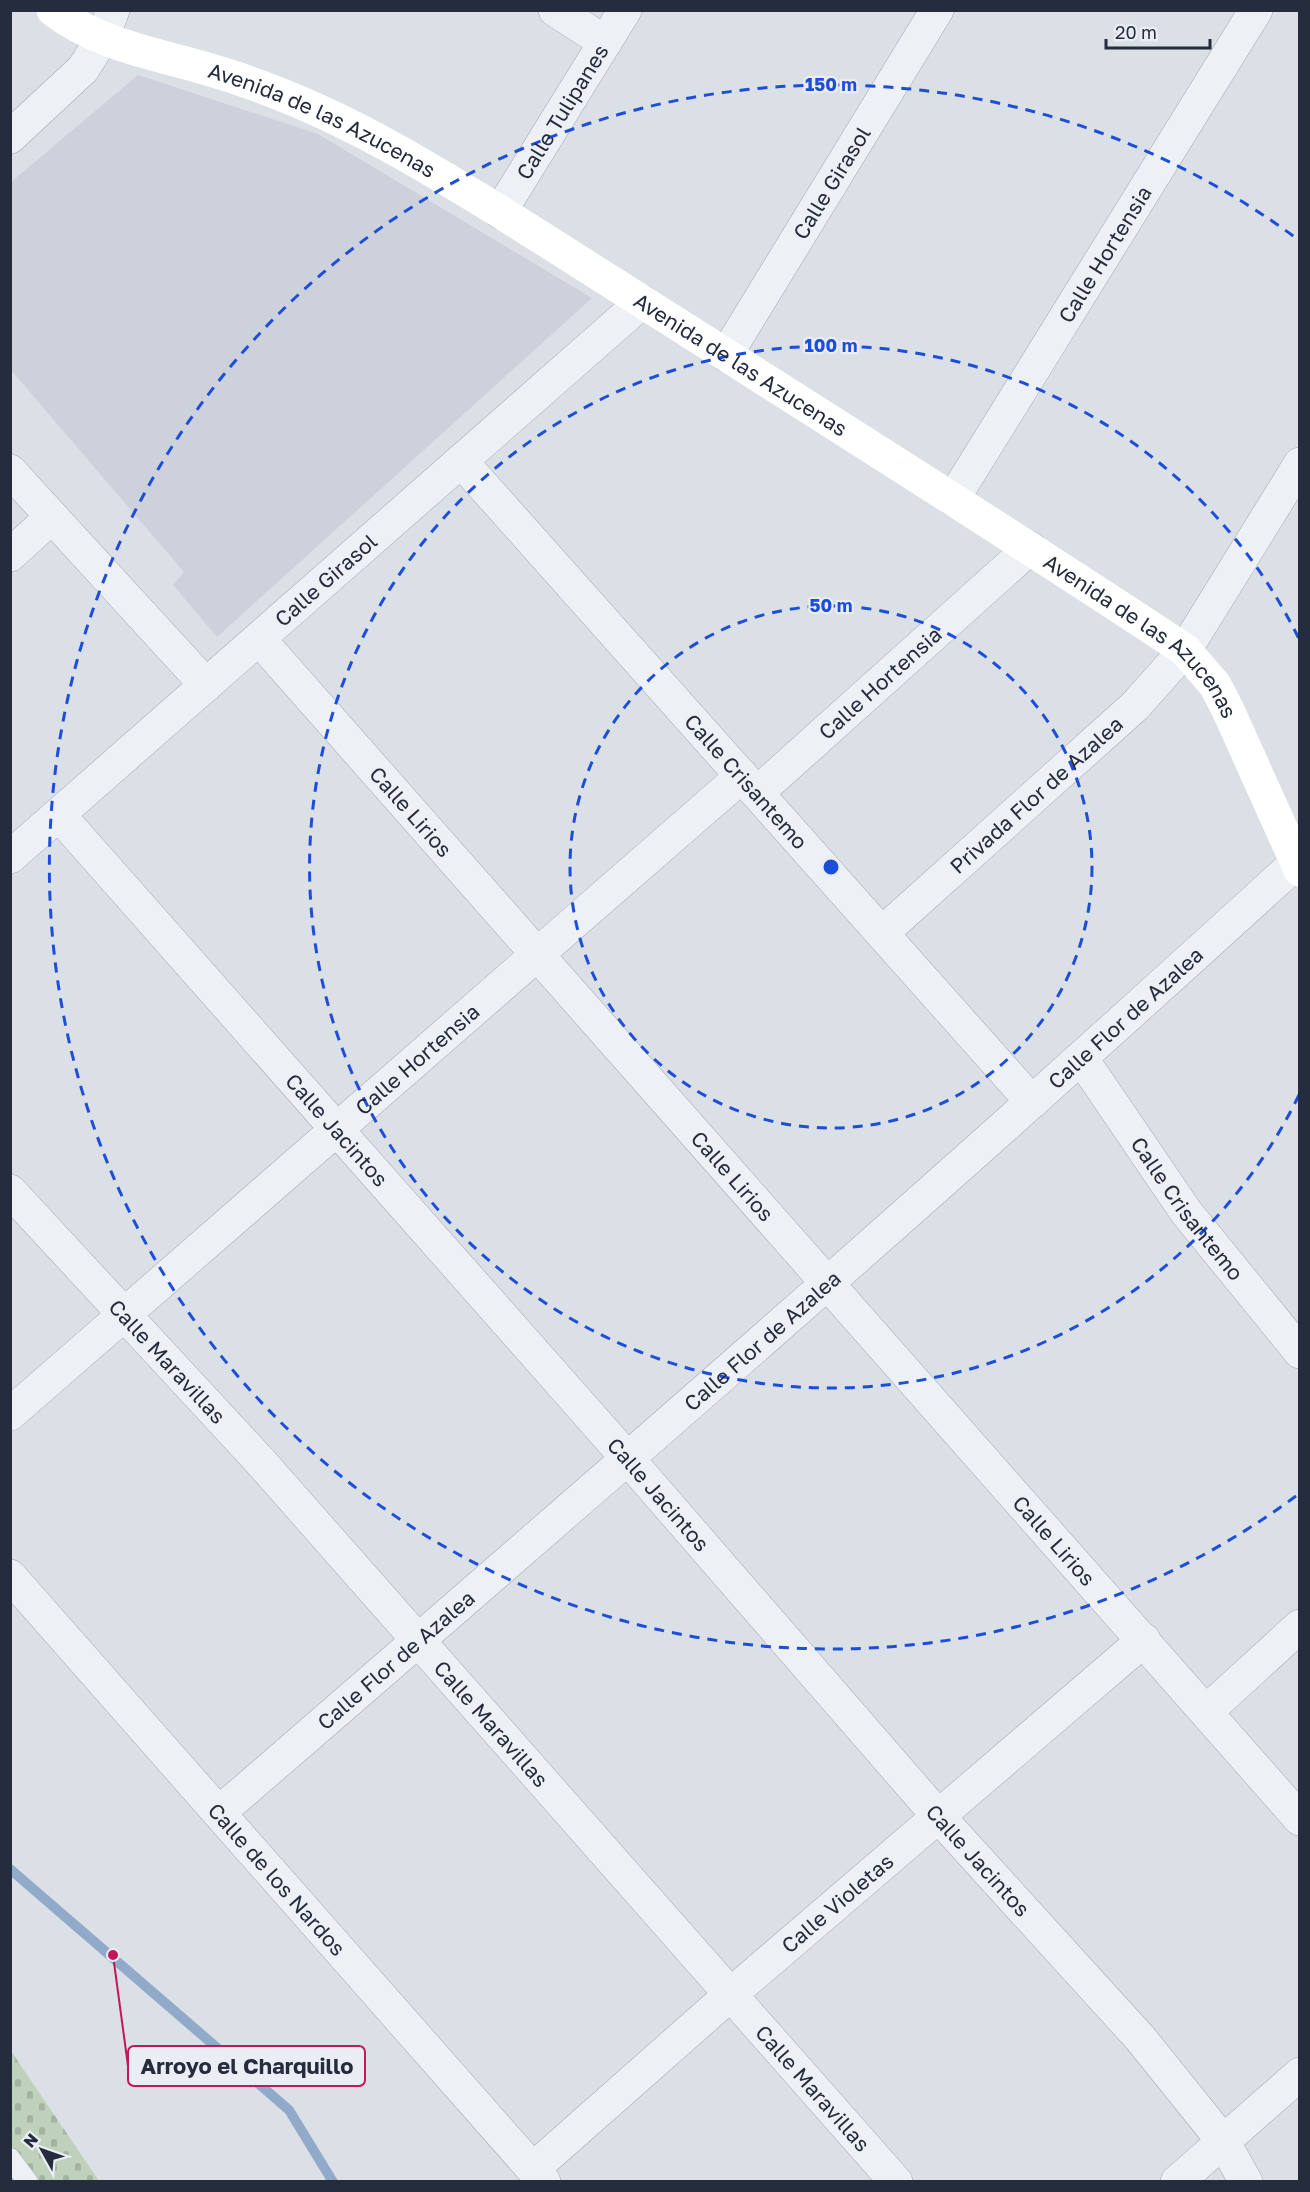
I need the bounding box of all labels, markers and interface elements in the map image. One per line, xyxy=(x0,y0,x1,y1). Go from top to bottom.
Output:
scale bar xyxy=(1106,12,1210,50)
text: 20 m xyxy=(1115,21,1157,43)
street label: Calle Tulipanes xyxy=(510,39,614,184)
street label: Avenida de las Azucenas xyxy=(205,57,440,183)
text: 150 m xyxy=(805,73,857,95)
street label: Calle Girasol xyxy=(787,121,876,244)
street label: Calle Hortensia xyxy=(1053,181,1157,327)
street label: Avenida de las Azucenas xyxy=(629,287,852,442)
text: 100 m xyxy=(805,334,857,356)
street label: Calle Girasol xyxy=(269,528,382,632)
street label: Avenida de las Azucenas xyxy=(1039,548,1243,722)
text: 50 m xyxy=(810,594,852,616)
street label: Calle Hortensia xyxy=(813,621,947,745)
street label: Calle Crisantemo xyxy=(679,708,813,854)
street label: Privada Flor de Azalea xyxy=(944,710,1128,879)
street label: Calle Lirios xyxy=(364,761,458,862)
centre of rings xyxy=(821,857,841,877)
street label: Calle Flor de Azalea xyxy=(1042,941,1208,1094)
street label: Calle Hortensia xyxy=(350,998,485,1120)
street label: Calle Jacintos xyxy=(280,1068,394,1192)
street label: Calle Lirios xyxy=(686,1125,779,1227)
street label: Calle Crisantemo xyxy=(1126,1132,1249,1286)
street label: Calle Flor de Azalea xyxy=(678,1265,846,1416)
street label: Calle Maravillas xyxy=(104,1294,232,1429)
street label: Calle Jacintos xyxy=(602,1432,715,1556)
street label: Calle Lirios xyxy=(1007,1490,1101,1591)
street label: Calle Flor de Azalea xyxy=(312,1585,480,1735)
street label: Calle Maravillas xyxy=(429,1655,554,1792)
street label: Calle de los Nardos xyxy=(203,1797,351,1961)
street label: Calle Jacintos xyxy=(921,1799,1036,1922)
street label: Calle Violetas xyxy=(776,1848,898,1958)
street label: Calle Maravillas xyxy=(750,2019,876,2157)
callout: Arroyo el Charquillo xyxy=(128,2046,365,2086)
text: Arroyo el Charquillo xyxy=(141,2052,353,2079)
north arrow xyxy=(12,2120,72,2180)
text: N xyxy=(19,2129,42,2151)

